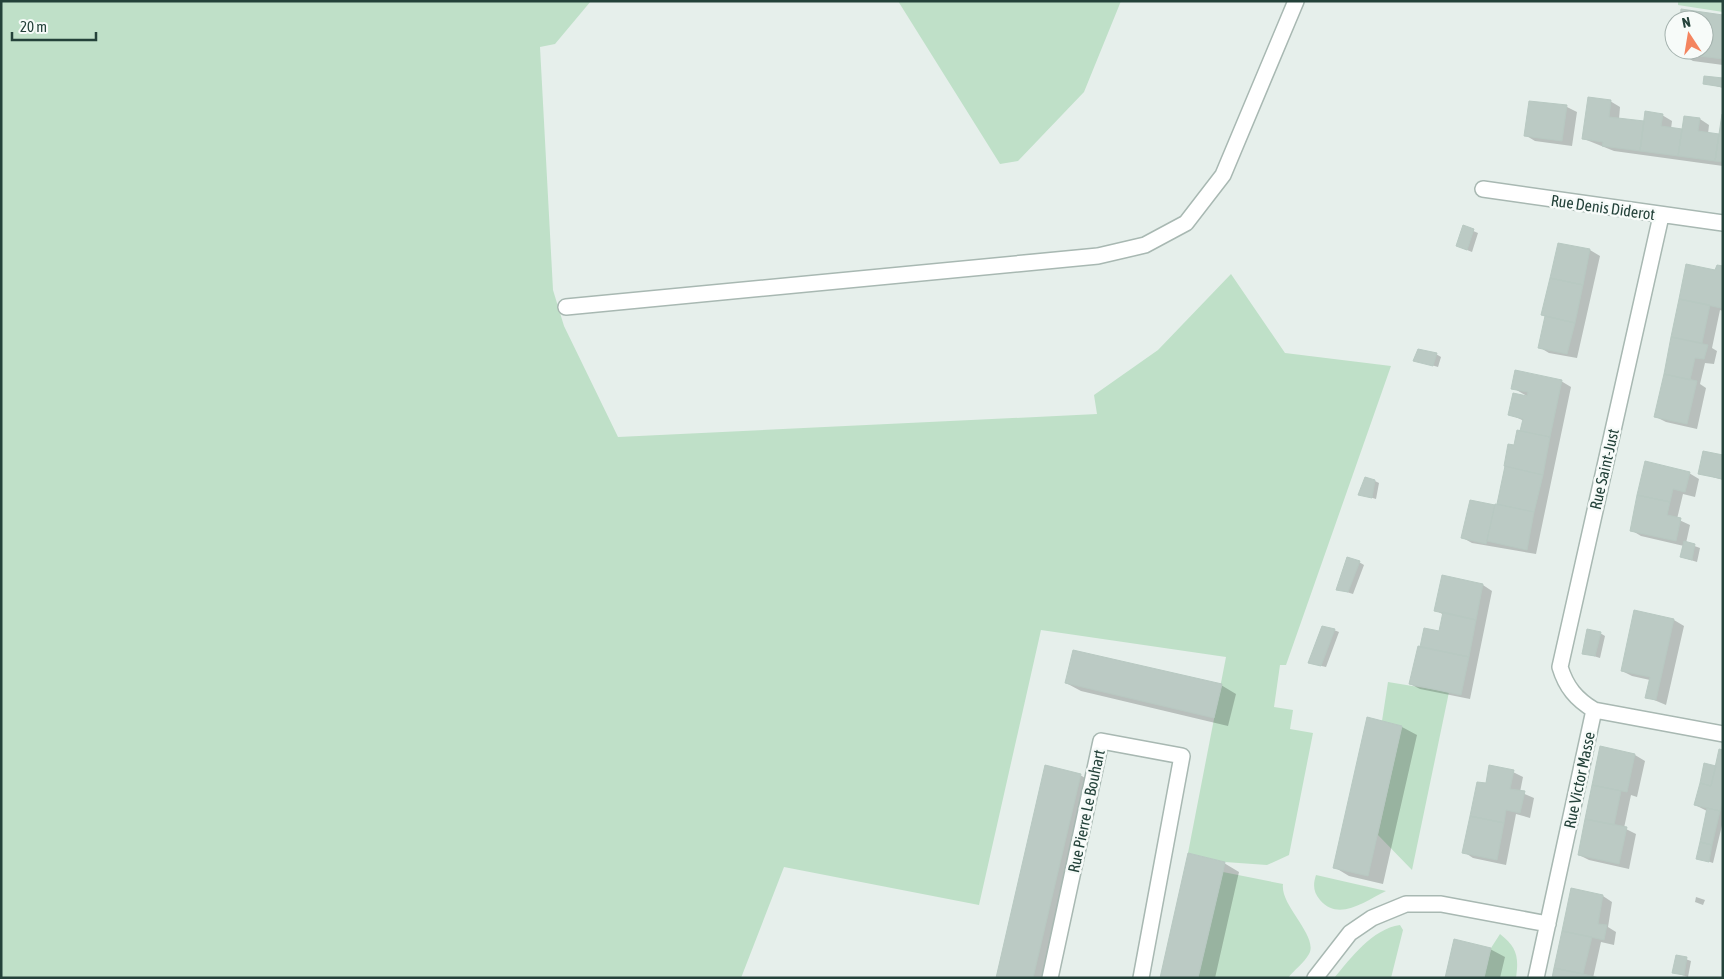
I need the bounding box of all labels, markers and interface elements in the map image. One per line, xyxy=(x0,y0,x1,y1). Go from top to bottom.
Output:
scale bar xyxy=(12,10,96,42)
north arrow xyxy=(1664,10,1714,60)
text: N xyxy=(1681,14,1692,31)
text: 20 m xyxy=(20,18,47,35)
street label: Rue Denis Diderot xyxy=(1550,191,1657,223)
street label: Rue Saint-Just xyxy=(1586,426,1622,511)
street label: Rue Victor Masse xyxy=(1560,730,1598,830)
street label: Rue Pierre Le Bouhart xyxy=(1064,747,1108,874)

